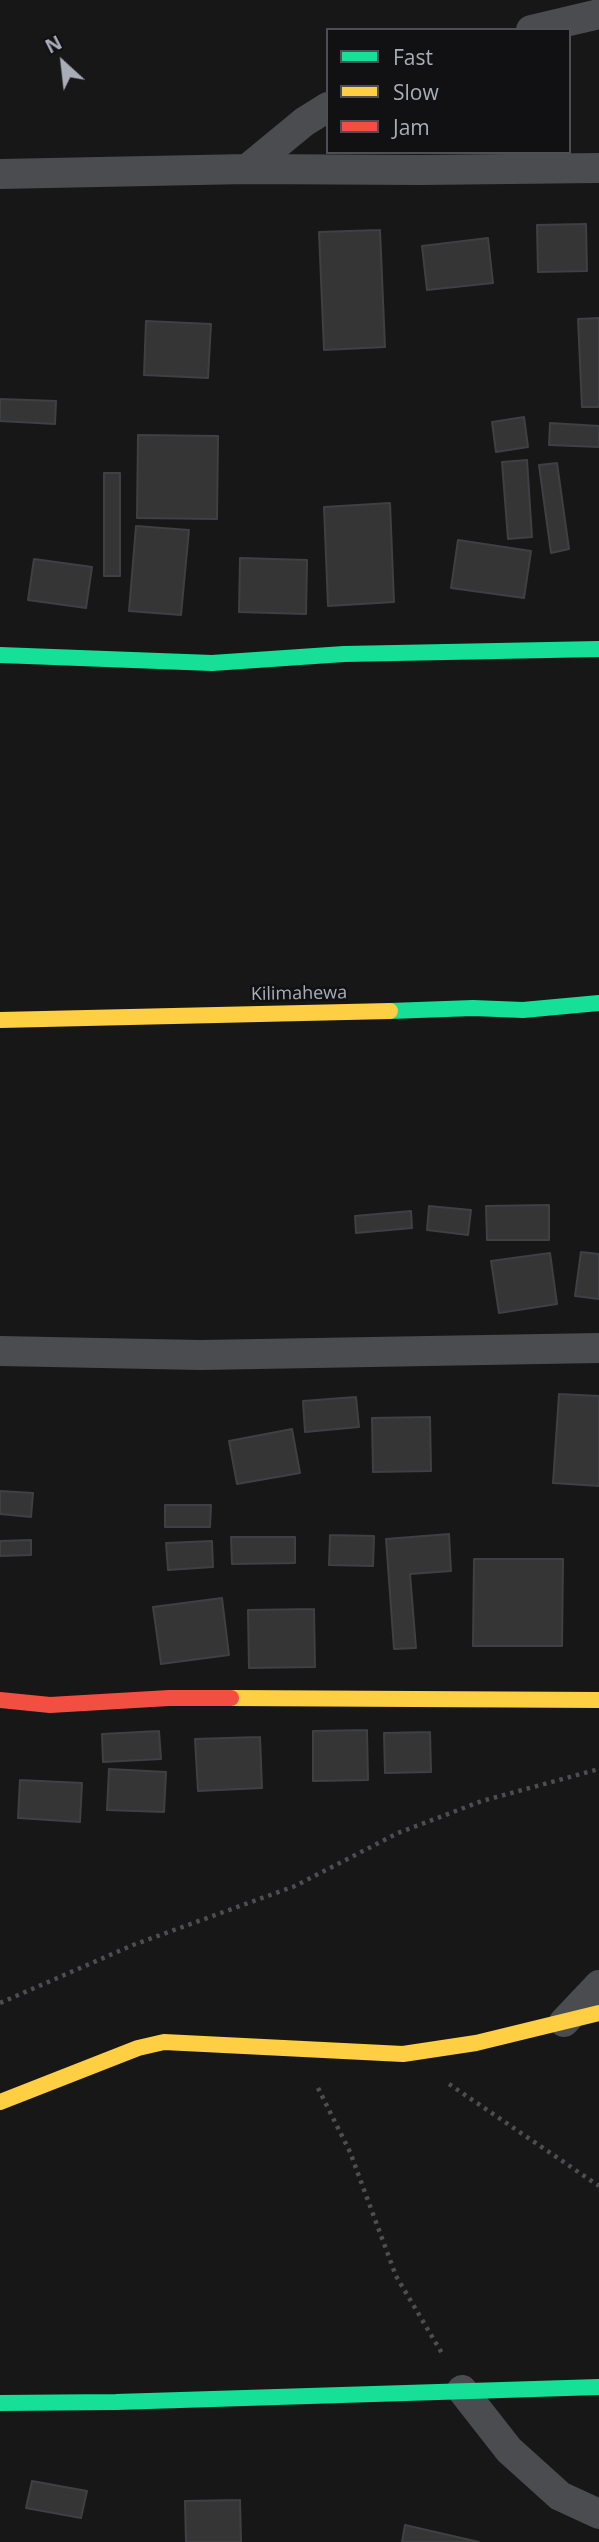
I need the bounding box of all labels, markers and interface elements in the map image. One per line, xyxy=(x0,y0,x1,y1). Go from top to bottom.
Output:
north arrow xyxy=(28,28,98,98)
legend xyxy=(326,28,571,154)
text: N xyxy=(41,29,66,59)
text: Fast xyxy=(393,43,433,71)
text: Slow xyxy=(393,78,439,106)
text: Jam xyxy=(393,113,430,141)
street label: Kilimahewa xyxy=(251,982,347,1006)

